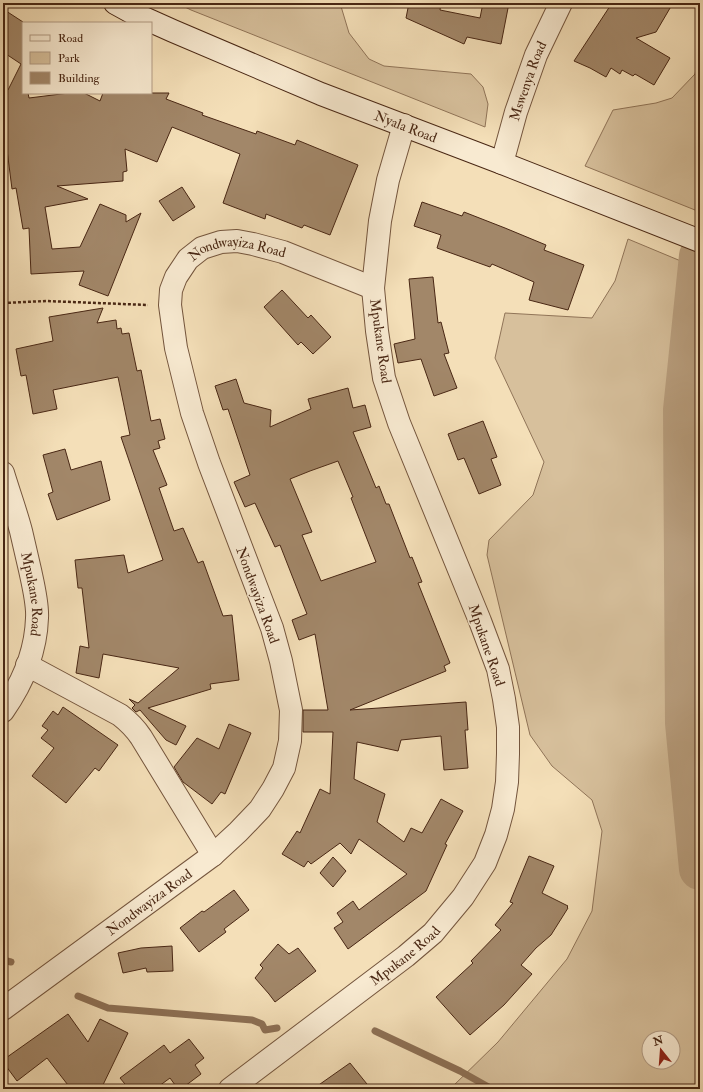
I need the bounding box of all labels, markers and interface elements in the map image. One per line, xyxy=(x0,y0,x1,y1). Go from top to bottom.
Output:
legend xyxy=(22,22,152,94)
text: Road xyxy=(58,31,83,46)
street label: Mswenya Road xyxy=(506,38,551,123)
text: Park xyxy=(58,51,80,66)
text: Building xyxy=(58,71,101,86)
street label: Nyala Road xyxy=(372,107,439,146)
street label: Nondwayiza Road xyxy=(185,233,288,265)
street label: Mpukane Road xyxy=(365,298,395,385)
street label: Nondwayiza Road xyxy=(231,544,283,646)
street label: Mpukane Road xyxy=(17,550,45,637)
street label: Mpukane Road xyxy=(464,602,508,689)
street label: Nondwayiza Road xyxy=(103,865,195,939)
street label: Mpukane Road xyxy=(367,923,444,989)
north arrow xyxy=(641,1030,681,1070)
text: N xyxy=(651,1033,666,1049)

